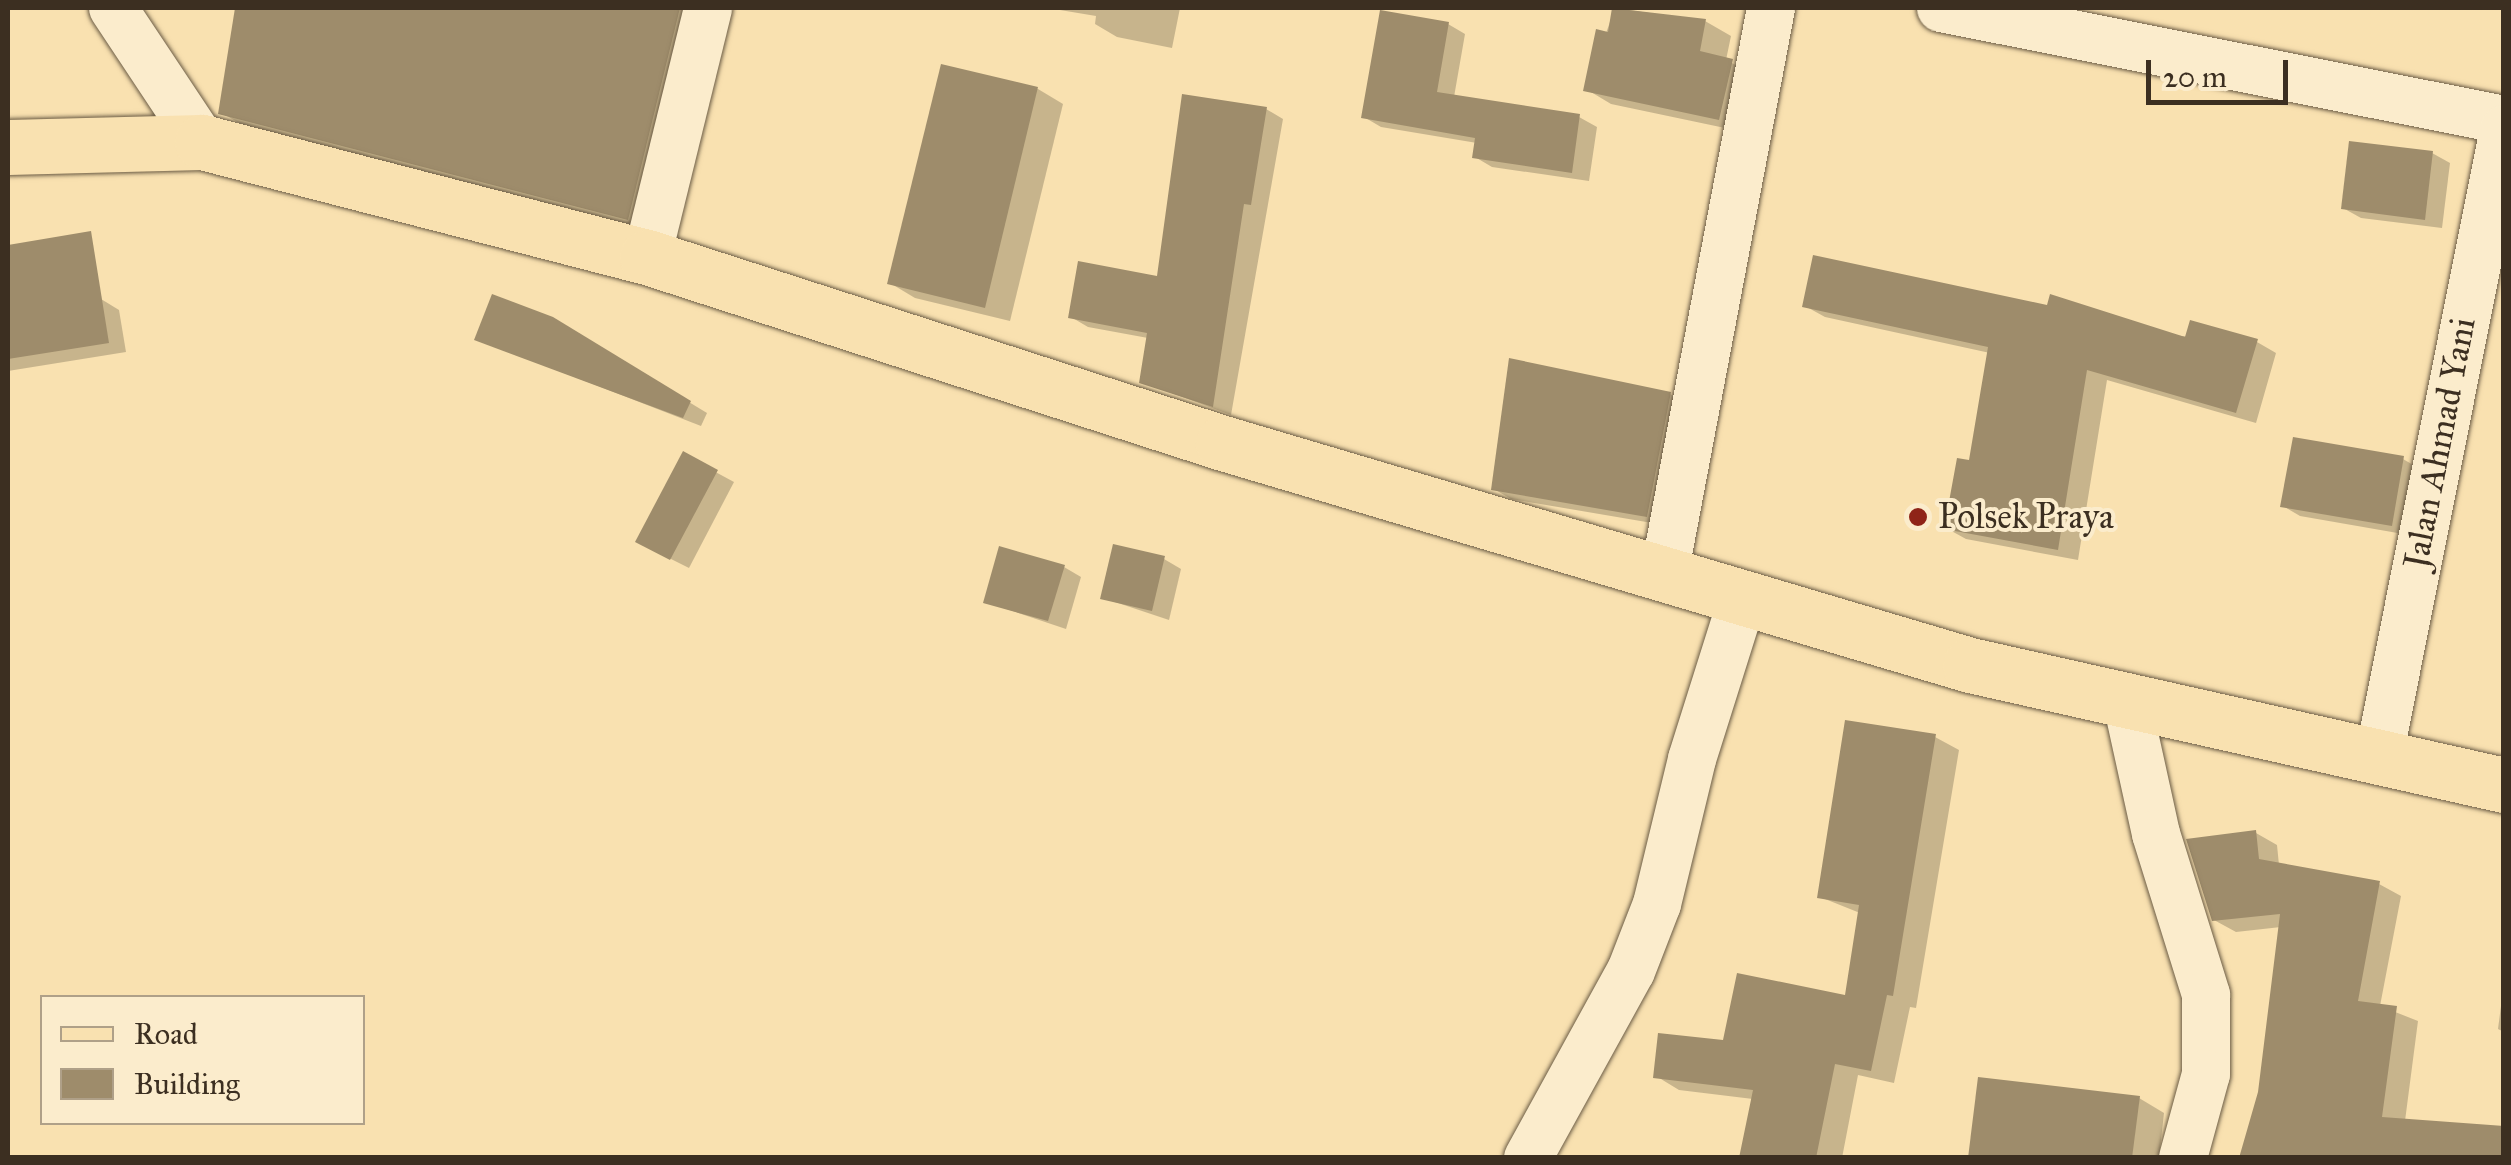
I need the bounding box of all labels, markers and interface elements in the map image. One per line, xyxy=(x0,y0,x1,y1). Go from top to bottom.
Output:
scale bar xyxy=(2151,40,2294,102)
text: 20 m xyxy=(2163,59,2227,95)
street label: Jalan Ahmad Yani xyxy=(2395,314,2485,572)
place label: Polsek Praya xyxy=(1938,496,2114,538)
marker: Polsek Praya xyxy=(1907,506,1929,528)
legend xyxy=(40,995,365,1125)
text: Road xyxy=(134,1016,198,1052)
text: Building xyxy=(134,1066,240,1102)

